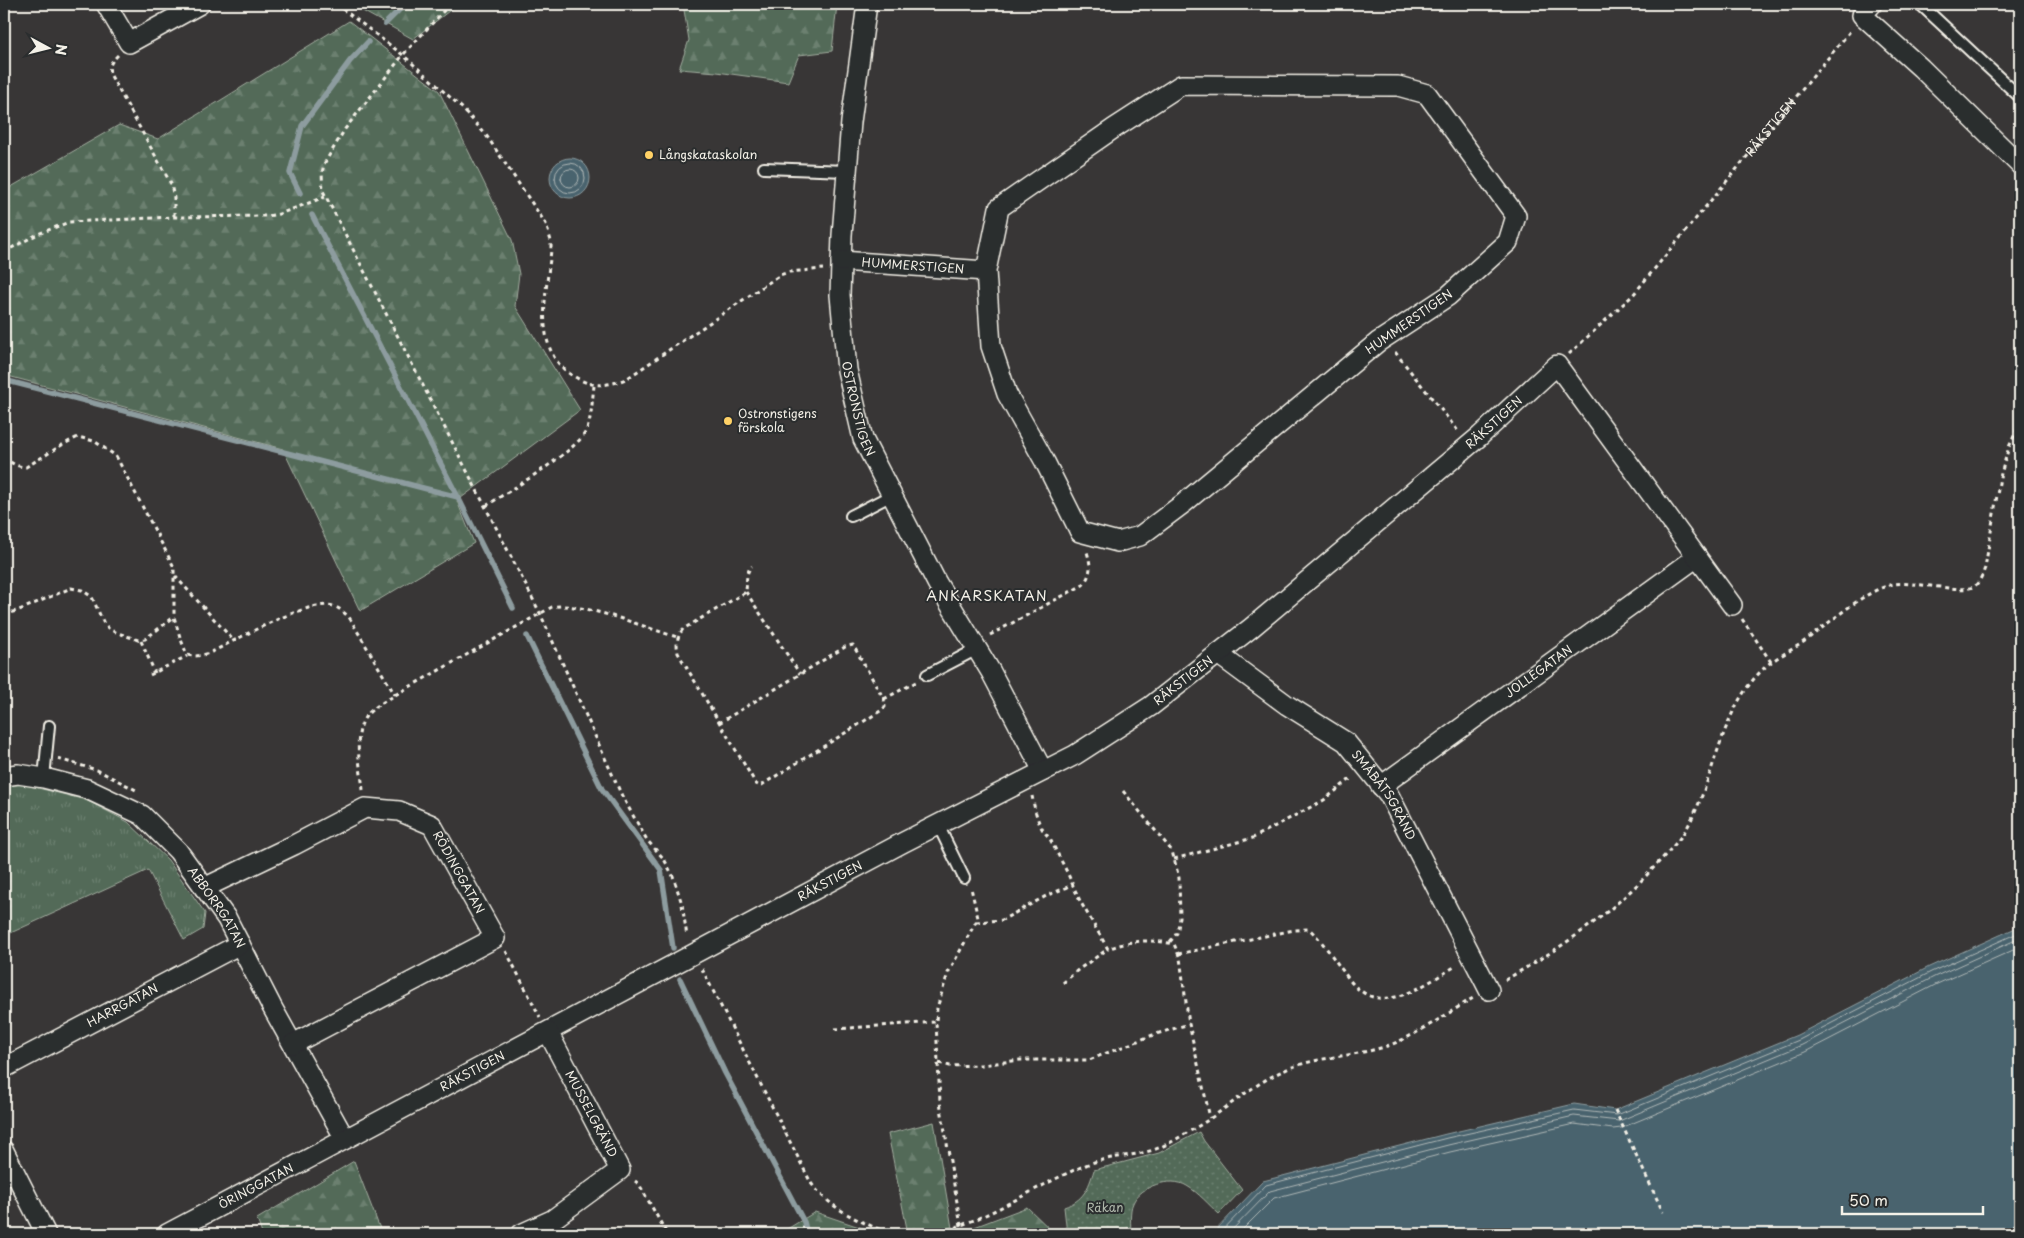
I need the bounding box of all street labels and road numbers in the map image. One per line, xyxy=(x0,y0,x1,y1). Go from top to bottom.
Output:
street label: RÄKSTIGEN xyxy=(1741,94,1800,160)
street label: HUMMERSTIGEN xyxy=(861,252,965,277)
street label: HUMMERSTIGEN xyxy=(1361,284,1456,358)
street label: OSTRONSTIGEN xyxy=(838,360,880,459)
street label: RÄKSTIGEN xyxy=(1461,391,1526,453)
street label: JOLLEGATAN xyxy=(1501,640,1576,701)
street label: RÄKSTIGEN xyxy=(1149,651,1216,709)
street label: SMÅBÅTSGRÄND xyxy=(1348,746,1421,843)
street label: RÖDINGGATAN xyxy=(429,827,490,917)
street label: RÄKSTIGEN xyxy=(794,856,865,905)
street label: ABBORRGATAN xyxy=(184,862,250,951)
street label: HARRGATAN xyxy=(83,979,161,1031)
street label: RÄKSTIGEN xyxy=(436,1046,508,1095)
street label: MUSSELGRÄND xyxy=(561,1067,622,1160)
street label: ÖRINGGATAN xyxy=(215,1158,296,1213)

